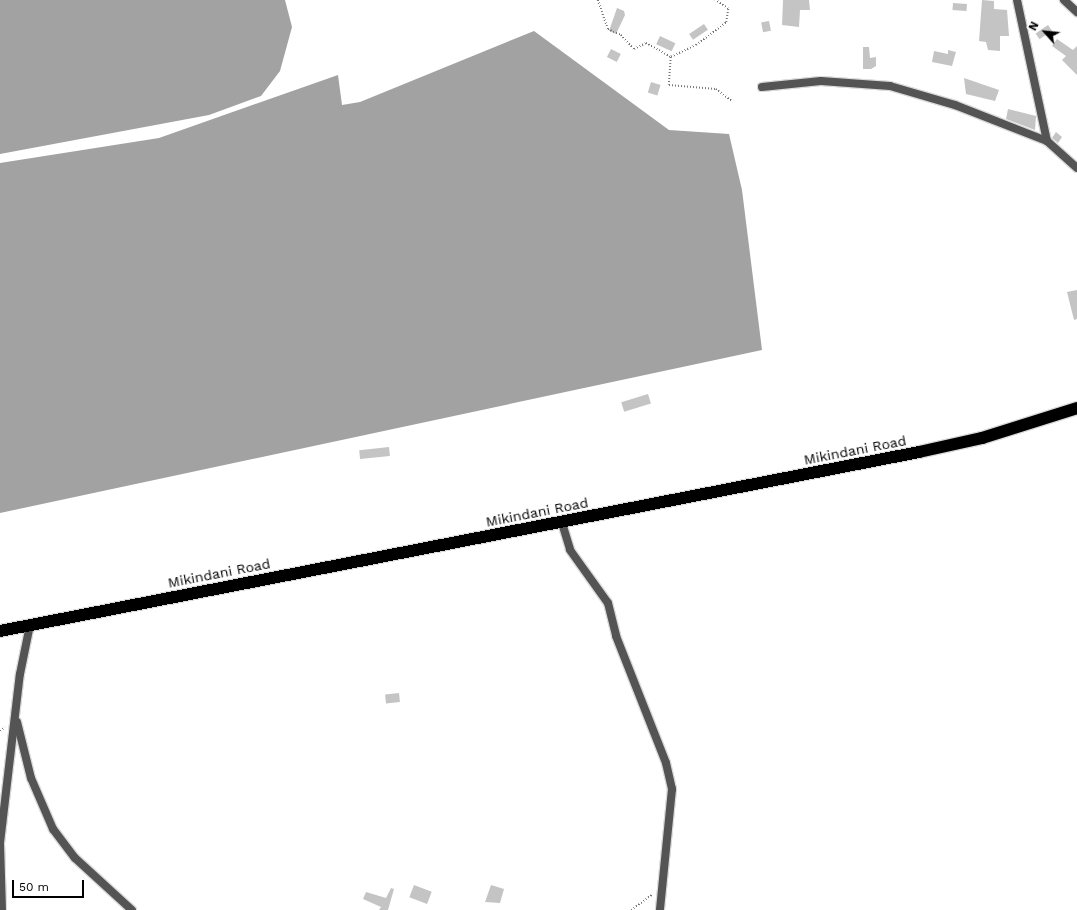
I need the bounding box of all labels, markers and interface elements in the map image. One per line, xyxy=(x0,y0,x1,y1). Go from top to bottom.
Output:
north arrow xyxy=(1025,12,1065,52)
text: N xyxy=(1026,20,1042,33)
street label: Mikindani Road xyxy=(802,432,908,468)
street label: Mikindani Road xyxy=(484,494,590,530)
street label: Mikindani Road xyxy=(166,555,272,591)
scale bar xyxy=(14,872,86,898)
text: 50 m xyxy=(19,880,49,894)

